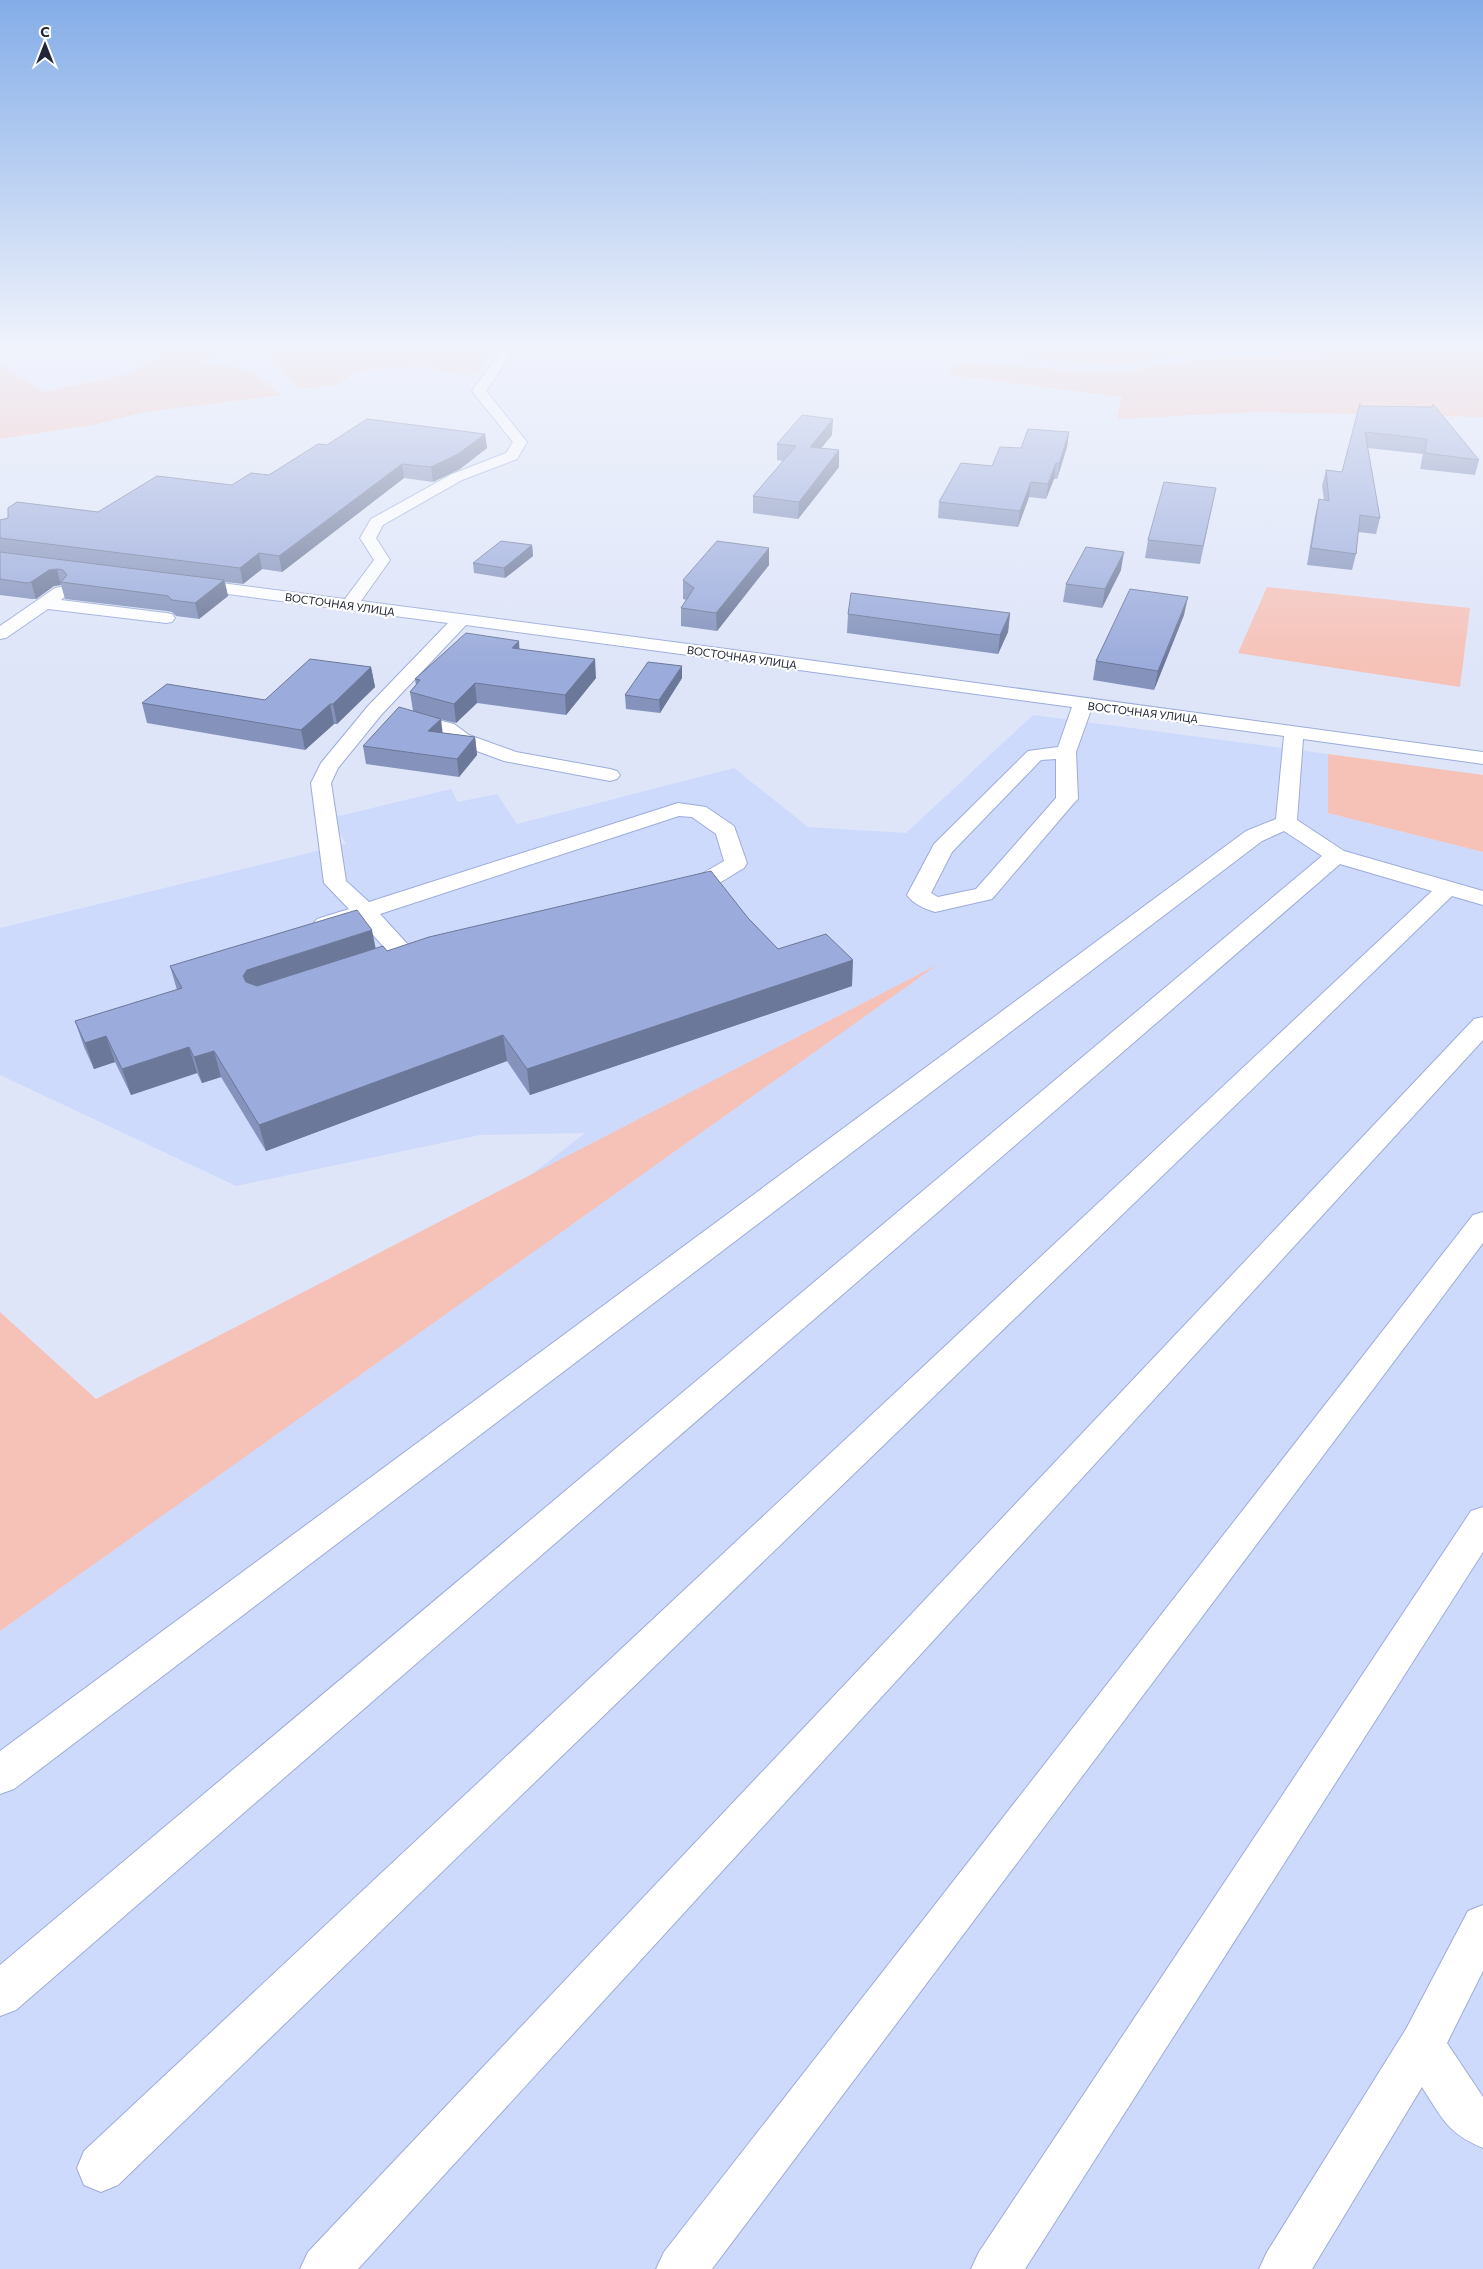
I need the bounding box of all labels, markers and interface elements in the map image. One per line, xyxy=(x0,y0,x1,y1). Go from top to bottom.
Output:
north arrow xyxy=(20,20,70,70)
text: С xyxy=(40,23,50,40)
street label: ВОСТОЧНАЯ УЛИЦА xyxy=(284,590,396,618)
street label: ВОСТОЧНАЯ УЛИЦА xyxy=(686,643,798,671)
street label: ВОСТОЧНАЯ УЛИЦА xyxy=(1087,699,1199,725)

